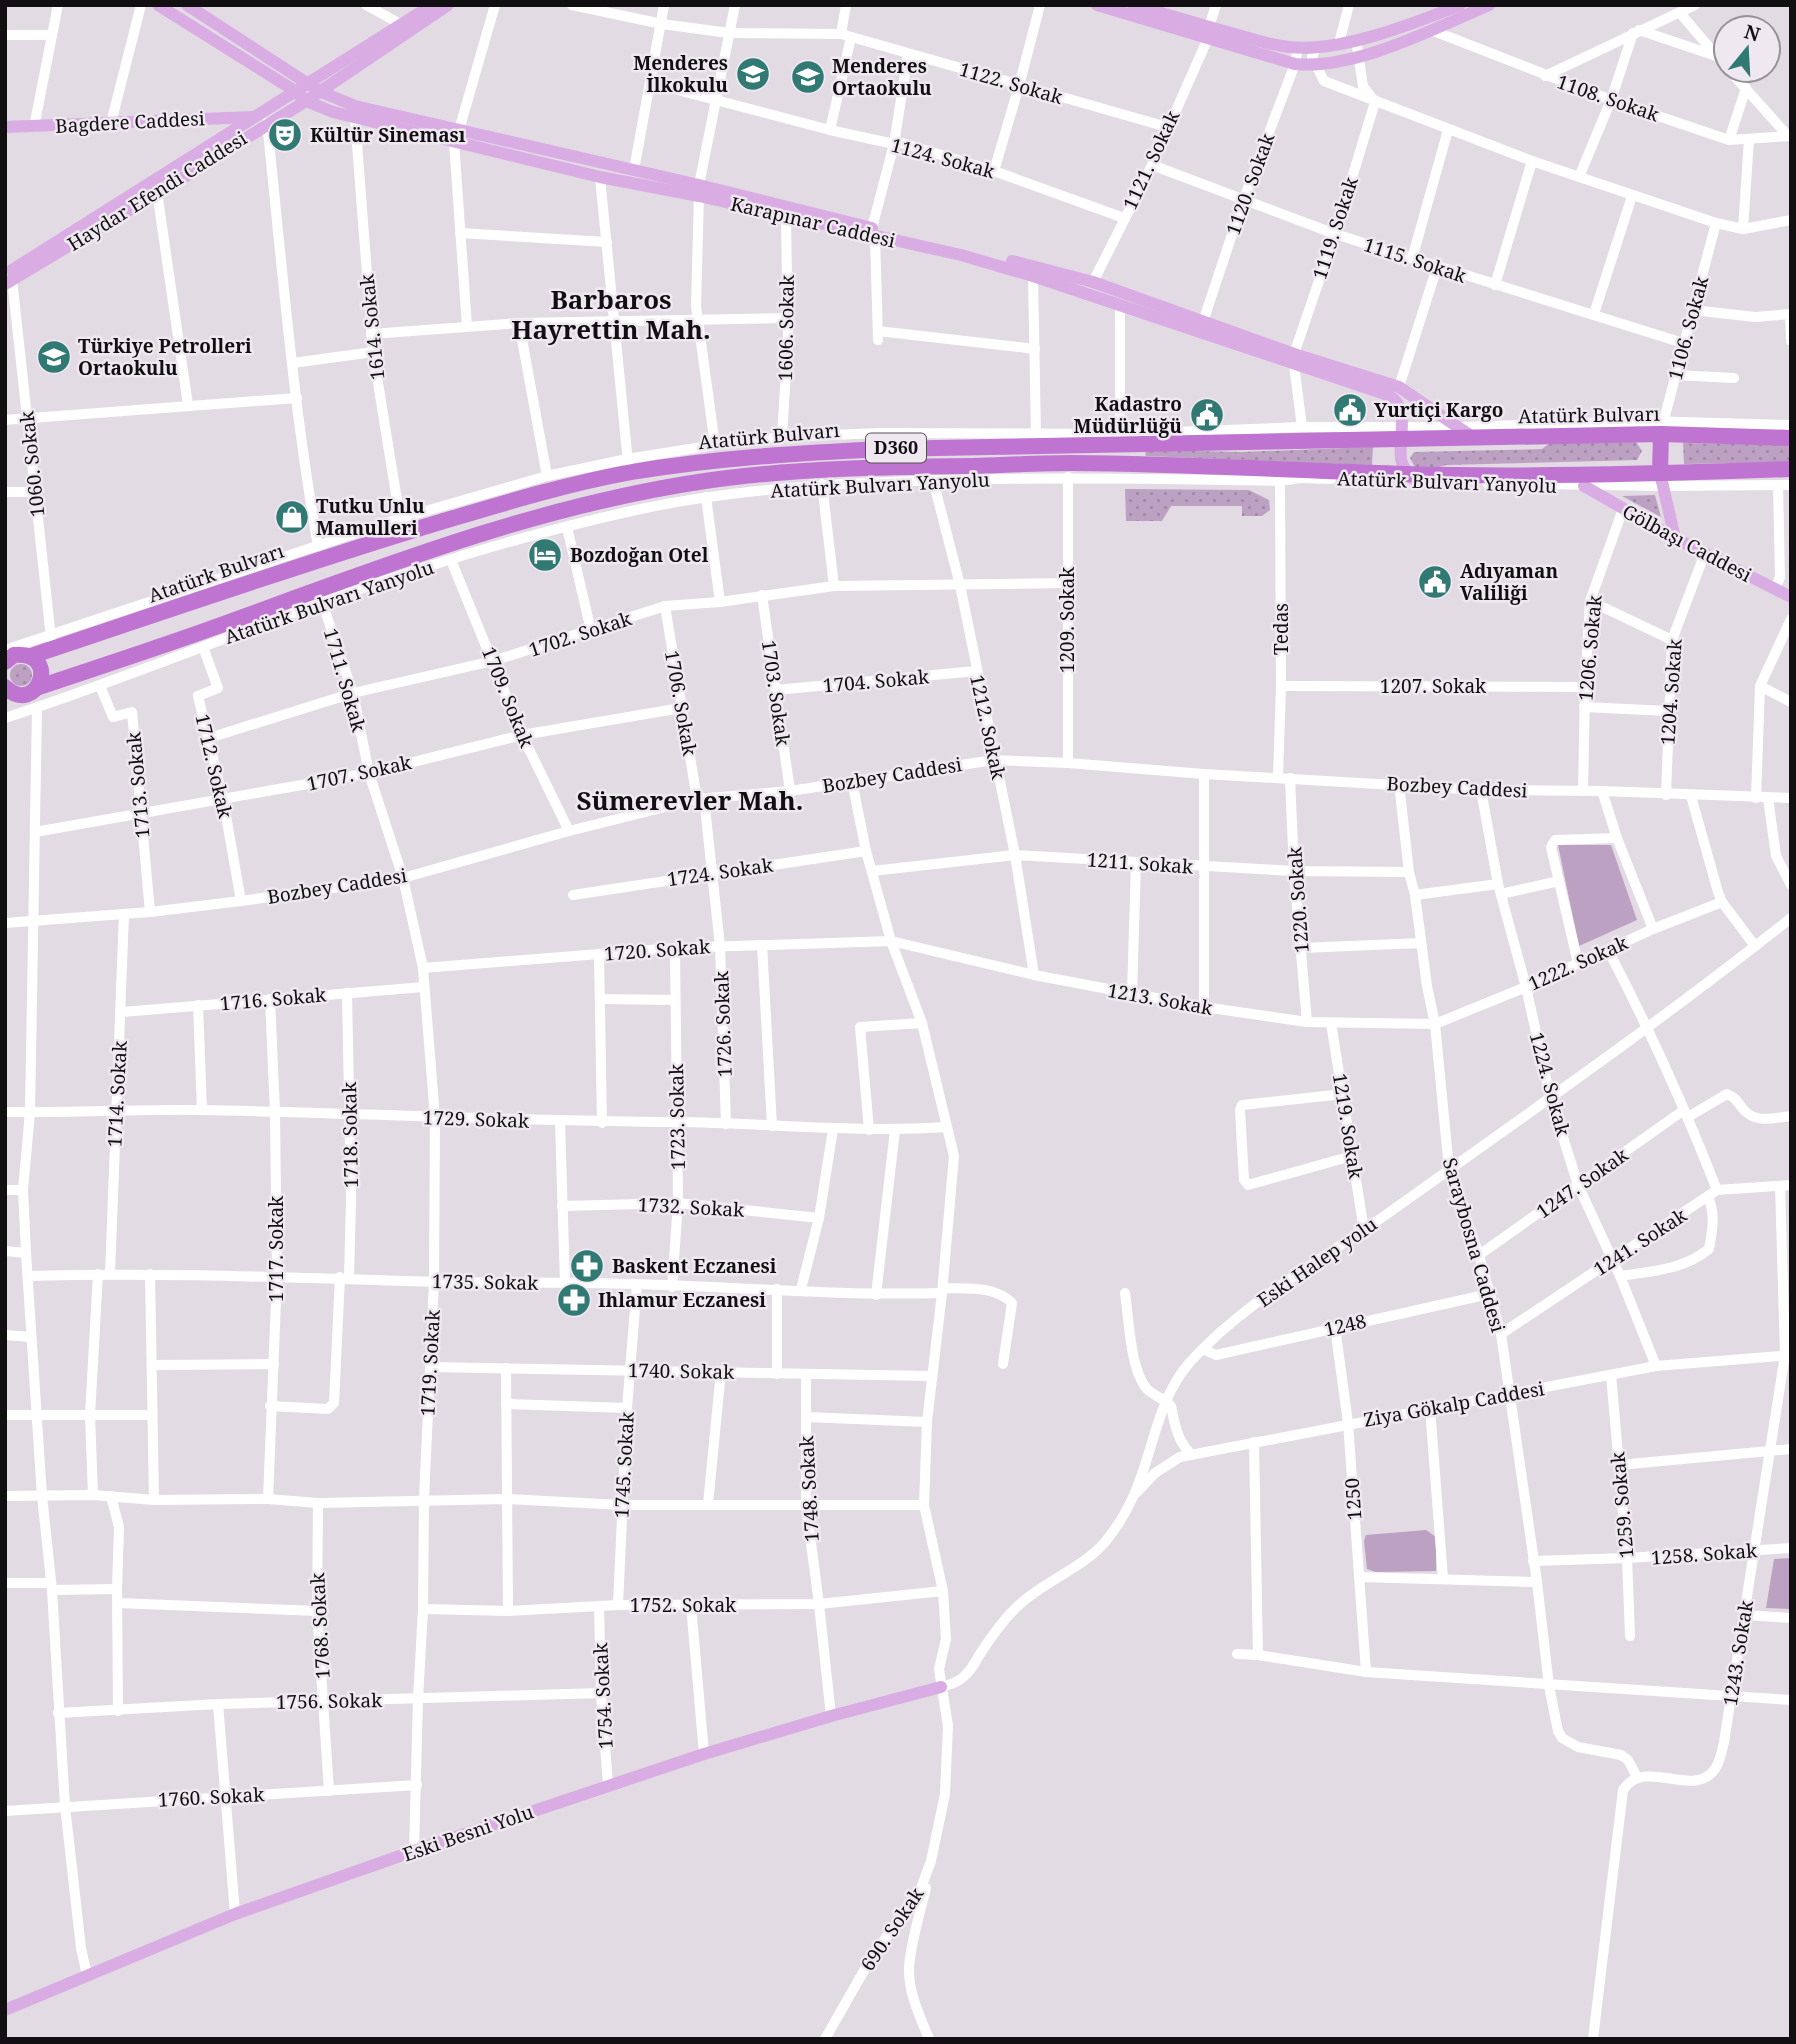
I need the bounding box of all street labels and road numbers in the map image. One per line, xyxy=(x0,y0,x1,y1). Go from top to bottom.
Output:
street label: 1122. Sokak xyxy=(956,56,1067,110)
street label: 1108. Sokak xyxy=(1553,68,1663,128)
street label: Bagdere Caddesi xyxy=(55,105,205,139)
street label: 1121. Sokak xyxy=(1117,105,1186,214)
street label: Haydar Efendi Caddesi xyxy=(62,125,252,257)
street label: 1120. Sokak xyxy=(1220,129,1281,238)
street label: 1124. Sokak xyxy=(888,132,999,185)
street label: 1119. Sokak xyxy=(1306,173,1364,283)
street label: Karapınar Caddesi xyxy=(728,190,898,254)
street label: 1115. Sokak xyxy=(1360,231,1470,289)
street label: 1614. Sokak xyxy=(353,272,390,381)
street label: 1106. Sokak xyxy=(1662,272,1715,383)
street label: 1606. Sokak xyxy=(772,274,800,381)
street label: Atatürk Bulvarı xyxy=(1518,401,1660,429)
street label: 1060. Sokak xyxy=(13,409,50,518)
street label: Atatürk Bulvarı xyxy=(697,417,841,455)
road number: D360 xyxy=(866,434,926,462)
street label: Atatürk Bulvarı Yanyolu xyxy=(1337,465,1557,499)
street label: Atatürk Bulvarı Yanyolu xyxy=(770,466,990,504)
street label: Gölbaşı Caddesi xyxy=(1618,498,1756,588)
street label: Atatürk Bulvarı xyxy=(145,538,287,608)
street label: Atatürk Bulvarı Yanyolu xyxy=(221,554,437,650)
street label: 1209. Sokak xyxy=(1054,566,1080,673)
street label: 1206. Sokak xyxy=(1572,593,1608,702)
street label: Tedas xyxy=(1268,603,1294,655)
street label: 1702. Sokak xyxy=(525,605,635,663)
street label: 1711. Sokak xyxy=(318,625,372,736)
street label: 1204. Sokak xyxy=(1654,637,1688,746)
street label: 1703. Sokak xyxy=(756,639,796,748)
street label: 1709. Sokak xyxy=(476,643,540,752)
street label: 1706. Sokak xyxy=(659,648,703,759)
street label: 1704. Sokak xyxy=(822,663,931,699)
street label: 1212. Sokak xyxy=(964,672,1012,783)
street label: 1207. Sokak xyxy=(1380,673,1487,699)
street label: 1712. Sokak xyxy=(189,711,239,822)
street label: 1713. Sokak xyxy=(120,730,156,839)
street label: 1707. Sokak xyxy=(304,749,415,797)
street label: Bozbey Caddesi xyxy=(820,751,964,799)
street label: Bozbey Caddesi xyxy=(1386,770,1528,804)
street label: 1220. Sokak xyxy=(1281,845,1315,954)
street label: 1211. Sokak xyxy=(1086,846,1195,880)
street label: 1724. Sokak xyxy=(666,852,775,892)
street label: Bozbey Caddesi xyxy=(265,862,409,910)
street label: 1222. Sokak xyxy=(1524,929,1633,997)
street label: 1720. Sokak xyxy=(603,933,712,967)
street label: 1726. Sokak xyxy=(708,969,738,1078)
street label: 1213. Sokak xyxy=(1105,977,1216,1021)
street label: 1716. Sokak xyxy=(219,981,328,1017)
street label: 1224. Sokak xyxy=(1524,1029,1577,1140)
street label: 1714. Sokak xyxy=(101,1039,133,1148)
street label: 1723. Sokak xyxy=(663,1063,691,1170)
street label: 1219. Sokak xyxy=(1327,1071,1369,1181)
street label: 1718. Sokak xyxy=(336,1081,364,1188)
street label: 1729. Sokak xyxy=(422,1104,531,1134)
street label: 1247. Sokak xyxy=(1531,1141,1634,1224)
street label: Saraybosna Caddesi xyxy=(1437,1155,1511,1335)
street label: 1732. Sokak xyxy=(637,1191,746,1223)
street label: 1717. Sokak xyxy=(263,1195,289,1302)
street label: 1241. Sokak xyxy=(1588,1202,1692,1282)
street label: Eski Halep yolu xyxy=(1252,1211,1382,1313)
street label: 1735. Sokak xyxy=(432,1268,539,1296)
street label: 1719. Sokak xyxy=(414,1308,446,1417)
street label: 1248 xyxy=(1321,1308,1369,1342)
street label: 1740. Sokak xyxy=(628,1357,735,1385)
street label: Ziya Gökalp Caddesi xyxy=(1362,1375,1546,1433)
street label: 1745. Sokak xyxy=(608,1410,640,1519)
street label: 1748. Sokak xyxy=(793,1434,825,1543)
street label: 1259. Sokak xyxy=(1604,1450,1640,1559)
street label: 1250 xyxy=(1339,1477,1367,1521)
street label: 1258. Sokak xyxy=(1650,1537,1759,1571)
street label: 1768. Sokak xyxy=(304,1571,336,1680)
street label: 1752. Sokak xyxy=(630,1592,737,1618)
street label: 1243. Sokak xyxy=(1717,1598,1759,1708)
street label: 1754. Sokak xyxy=(587,1641,619,1750)
street label: 1756. Sokak xyxy=(276,1687,383,1715)
street label: 1760. Sokak xyxy=(157,1781,266,1813)
street label: Eski Besni Yolu xyxy=(399,1798,537,1868)
street label: 690. Sokak xyxy=(854,1881,930,1976)

